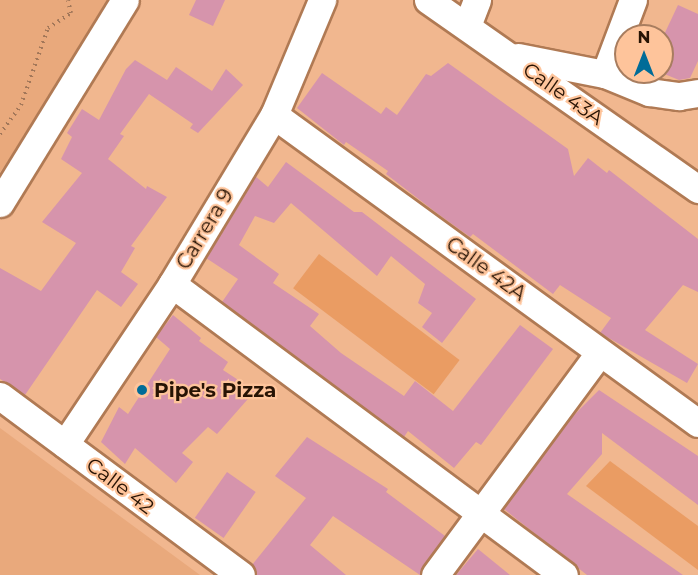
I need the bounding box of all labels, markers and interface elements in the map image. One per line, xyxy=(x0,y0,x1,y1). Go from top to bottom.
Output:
north arrow xyxy=(614,24,674,84)
text: N xyxy=(638,28,650,47)
street label: Calle 43A xyxy=(518,58,608,130)
street label: Carrera 9 xyxy=(172,184,238,274)
street label: Calle 42A xyxy=(441,232,531,306)
place label: Pipe's Pizza xyxy=(154,378,276,402)
marker: Pipe's Pizza xyxy=(135,383,149,397)
street label: Calle 42 xyxy=(81,453,159,519)

